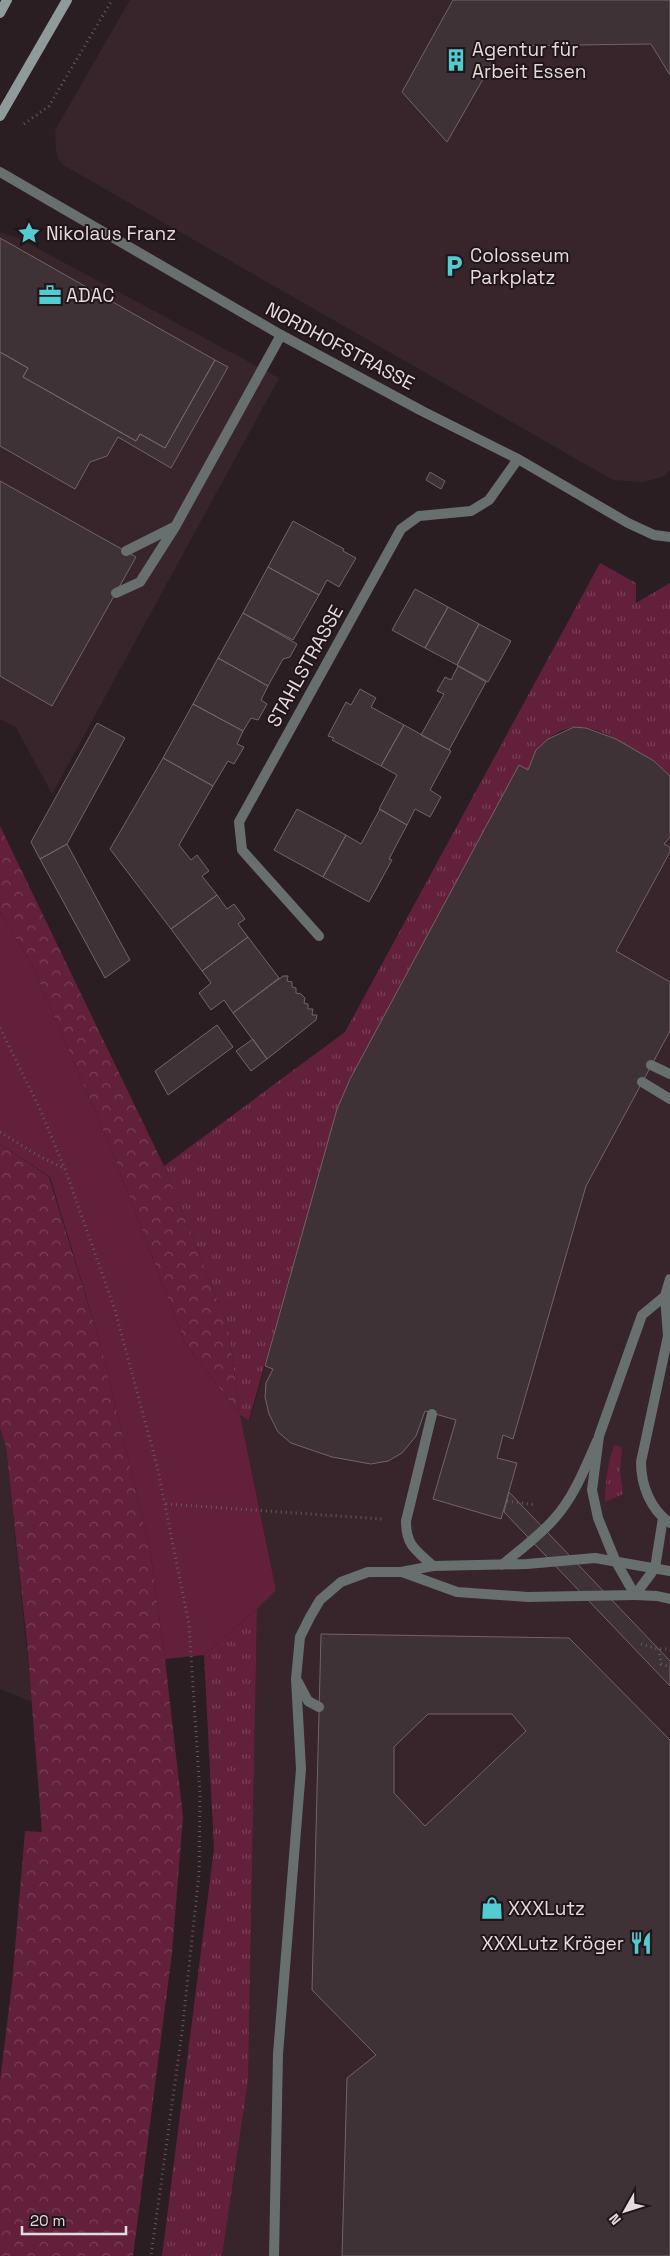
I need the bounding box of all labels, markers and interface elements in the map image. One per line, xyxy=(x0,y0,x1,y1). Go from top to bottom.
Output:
place label: Agentur für Arbeit Essen xyxy=(472,37,587,84)
building icon: Agentur für Arbeit Essen xyxy=(443,47,469,73)
place icon: Nikolaus Franz xyxy=(16,220,42,246)
place label: Nikolaus Franz xyxy=(46,221,176,246)
place label: Colosseum Parkplatz xyxy=(470,243,570,290)
parking icon: Colosseum Parkplatz xyxy=(441,253,467,279)
office icon: ADAC xyxy=(37,282,63,308)
place label: ADAC xyxy=(66,283,114,308)
street label: NORDHOFSTRASSE xyxy=(261,296,419,396)
street label: STAHLSTRASSE xyxy=(261,601,349,731)
shop icon: XXXLutz xyxy=(479,1895,505,1921)
place label: XXXLutz xyxy=(508,1896,585,1921)
restaurant icon: XXXLutz Kröger xyxy=(628,1930,654,1956)
place label: XXXLutz Kröger xyxy=(481,1931,624,1956)
north arrow xyxy=(600,2186,650,2236)
scale bar xyxy=(22,2204,126,2236)
text: N xyxy=(605,2210,625,2228)
text: 20 m xyxy=(30,2211,65,2230)

